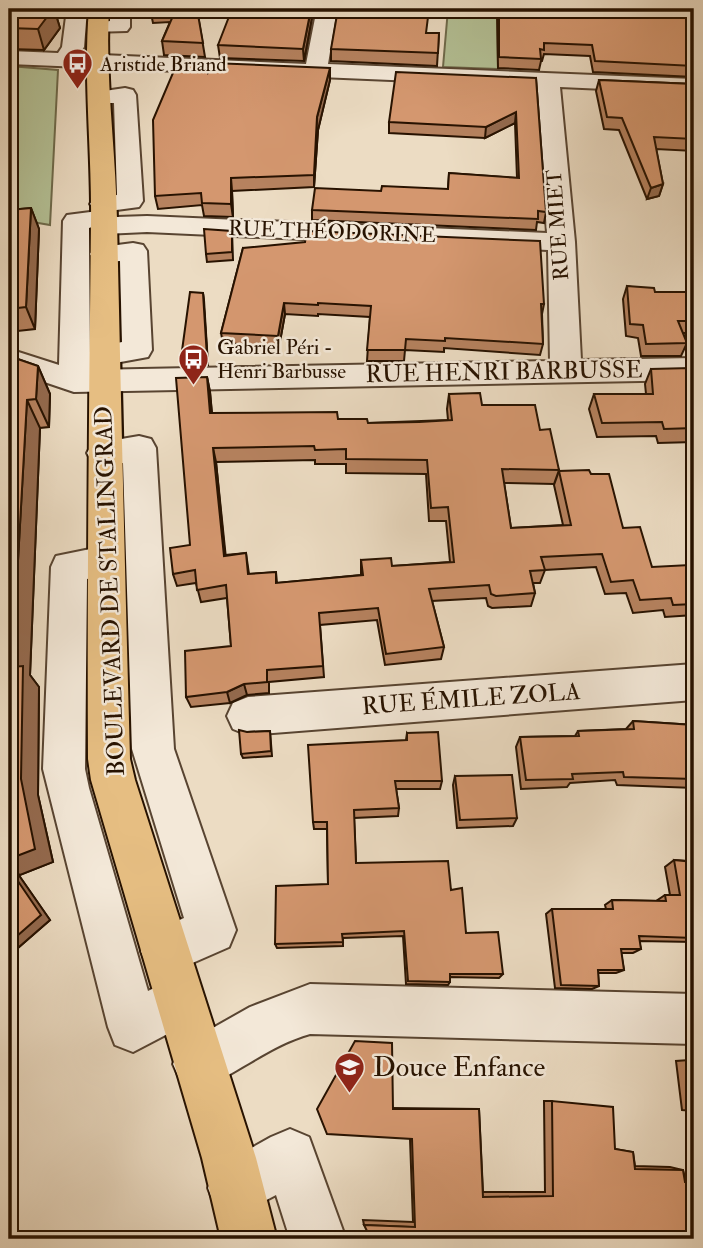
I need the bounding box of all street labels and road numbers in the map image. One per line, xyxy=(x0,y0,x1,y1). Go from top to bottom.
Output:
street label: RUE MIET xyxy=(541,168,575,281)
street label: RUE THÉODORINE xyxy=(228,215,436,249)
street label: RUE HENRI BARBUSSE xyxy=(365,354,643,390)
street label: BOULEVARD DE STALINGRAD xyxy=(88,405,132,777)
street label: RUE ÉMILE ZOLA xyxy=(360,675,581,722)

